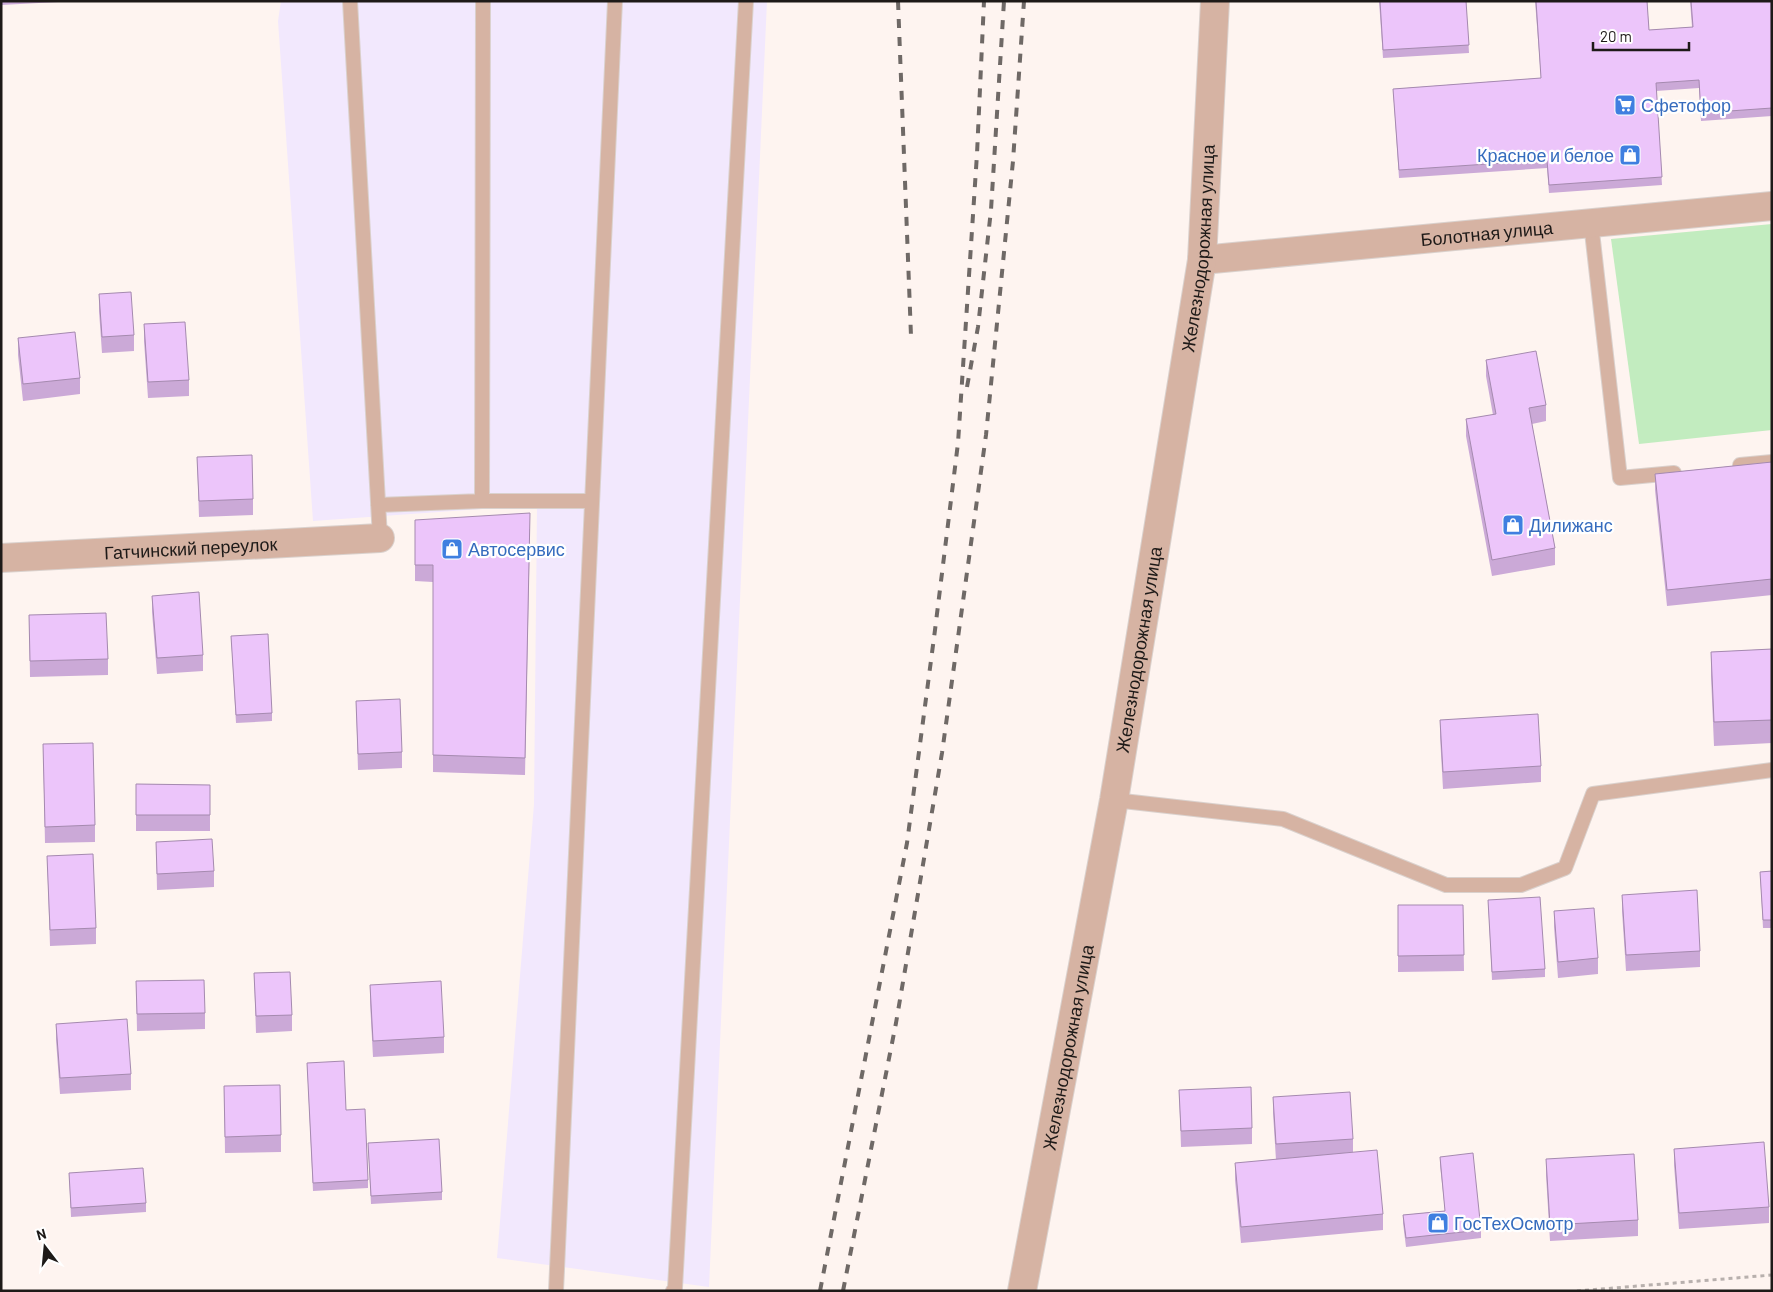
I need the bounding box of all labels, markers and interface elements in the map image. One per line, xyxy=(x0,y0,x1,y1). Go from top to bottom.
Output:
scale bar xyxy=(1593,20,1689,52)
text: 20 m xyxy=(1600,27,1632,45)
supermarket icon: Сфетофор xyxy=(1613,93,1637,117)
place label: Сфетофор xyxy=(1641,94,1731,116)
street label: Железнодорожная улица xyxy=(1176,143,1219,354)
shop icon: Красное и белое xyxy=(1618,143,1642,167)
place label: Красное и белое xyxy=(1477,144,1614,166)
street label: Болотная улица xyxy=(1420,216,1555,250)
shop icon: Дилижанс xyxy=(1501,513,1525,537)
place label: Дилижанс xyxy=(1529,514,1613,536)
street label: Гатчинский переулок xyxy=(104,532,278,564)
shop icon: Автосервис xyxy=(440,537,464,561)
place label: Автосервис xyxy=(468,538,565,560)
street label: Железнодорожная улица xyxy=(1111,544,1166,754)
street label: Железнодорожная улица xyxy=(1038,942,1098,1152)
shop icon: ГосТехОсмотр xyxy=(1426,1211,1450,1235)
place label: ГосТехОсмотр xyxy=(1454,1212,1573,1234)
north arrow xyxy=(20,1222,70,1272)
text: N xyxy=(34,1225,48,1243)

